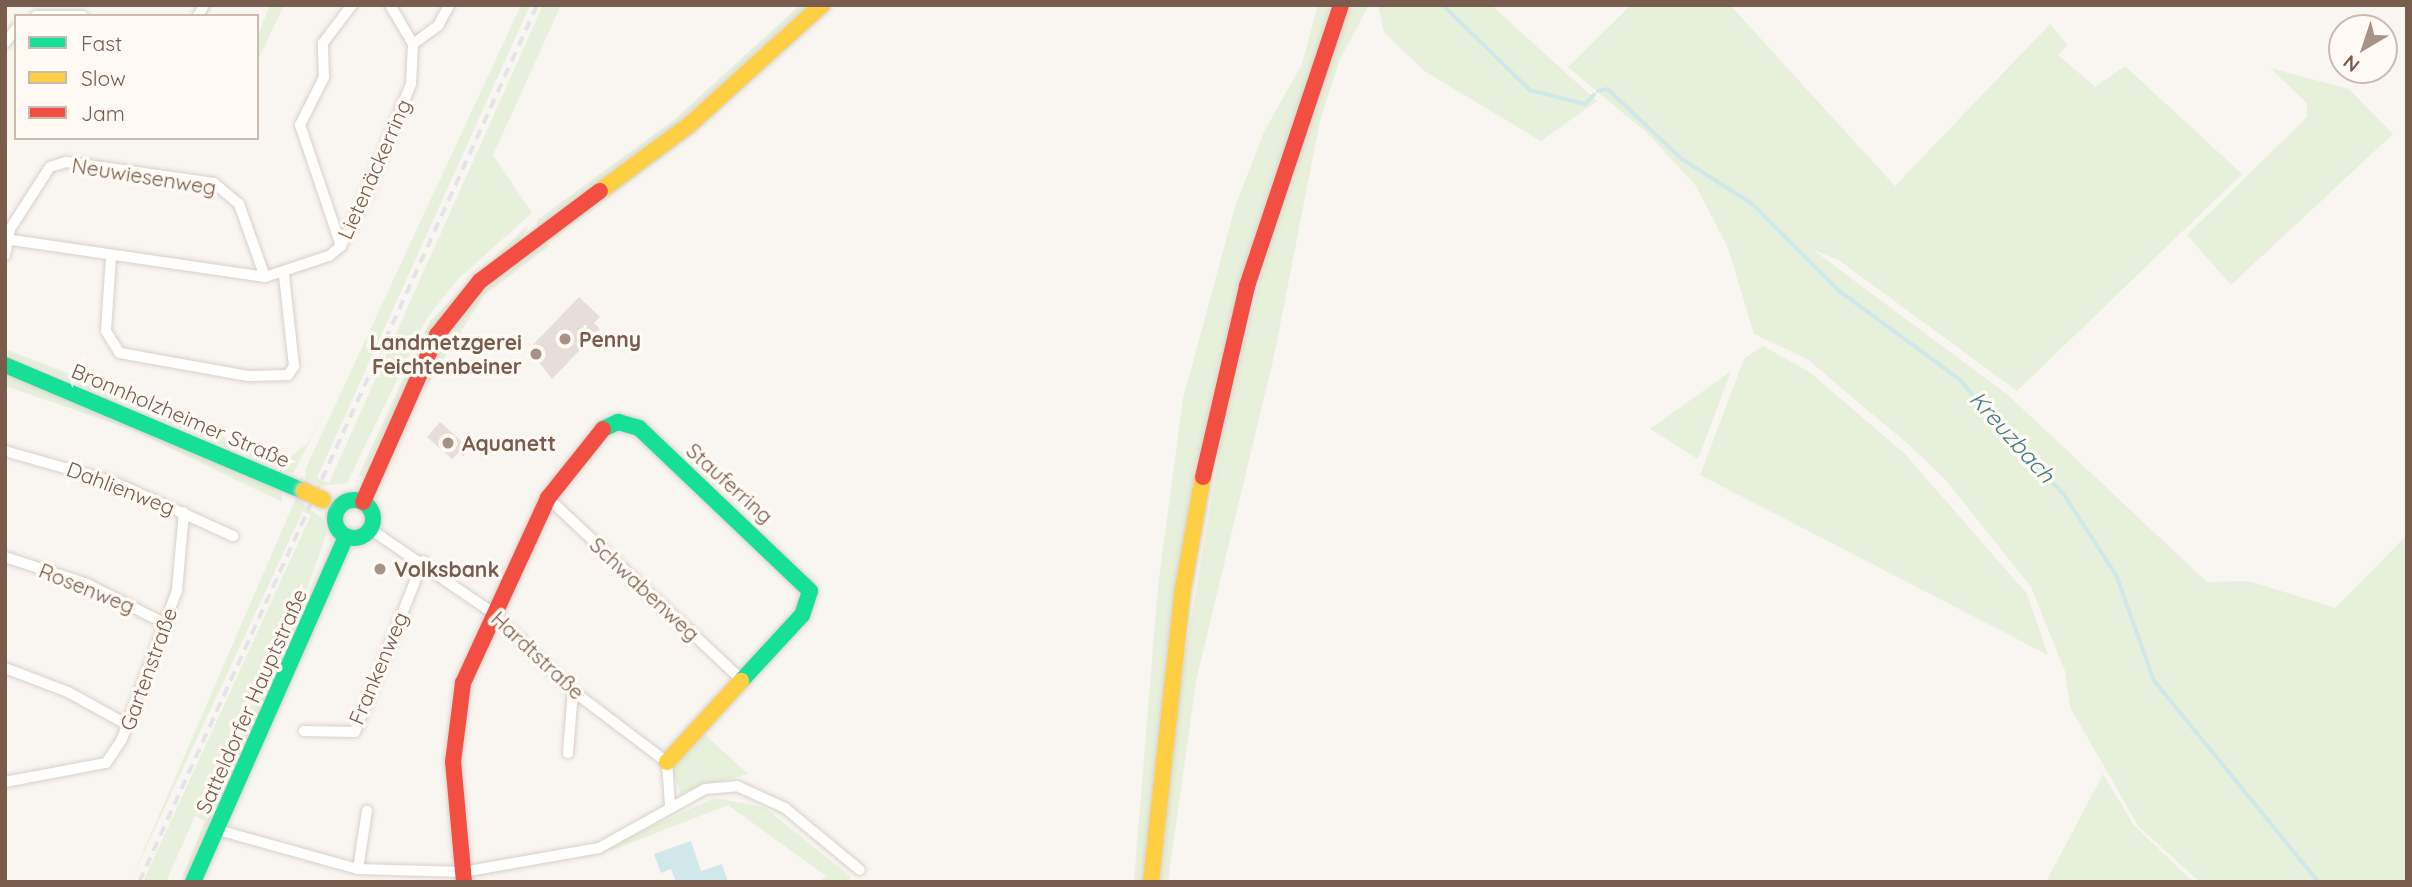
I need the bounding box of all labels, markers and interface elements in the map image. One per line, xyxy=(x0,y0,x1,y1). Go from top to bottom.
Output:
legend xyxy=(14,14,259,140)
north arrow xyxy=(2328,14,2398,84)
text: Fast xyxy=(81,30,122,56)
text: N xyxy=(2338,50,2364,77)
text: Slow xyxy=(81,65,126,91)
street label: Lietenäckerring xyxy=(332,95,416,243)
text: Jam xyxy=(81,100,125,126)
street label: Neuwiesenweg xyxy=(70,152,218,200)
place label: Penny xyxy=(579,326,641,352)
place label: Landmetzgerei Feichtenbeiner xyxy=(369,329,522,379)
marker: Penny xyxy=(557,331,573,347)
marker: Landmetzgerei Feichtenbeiner xyxy=(528,346,544,362)
street label: Bronnholzheimer Straße xyxy=(68,358,294,472)
water label: Kreuzbach xyxy=(1964,386,2060,488)
place label: Aquanett xyxy=(462,430,556,456)
marker: Aquanett xyxy=(440,435,456,451)
street label: Stauferring xyxy=(681,438,779,528)
street label: Dahlienweg xyxy=(63,456,179,520)
street label: Schwabenweg xyxy=(585,532,705,646)
place label: Volksbank xyxy=(394,556,499,582)
street label: Rosenweg xyxy=(35,557,139,619)
marker: Volksbank xyxy=(372,561,388,577)
street label: Satteldorfer Hauptstraße xyxy=(190,585,312,817)
street label: Gartenstraße xyxy=(114,604,182,734)
street label: Hardtstraße xyxy=(486,606,590,704)
street label: Frankenweg xyxy=(343,608,413,728)

